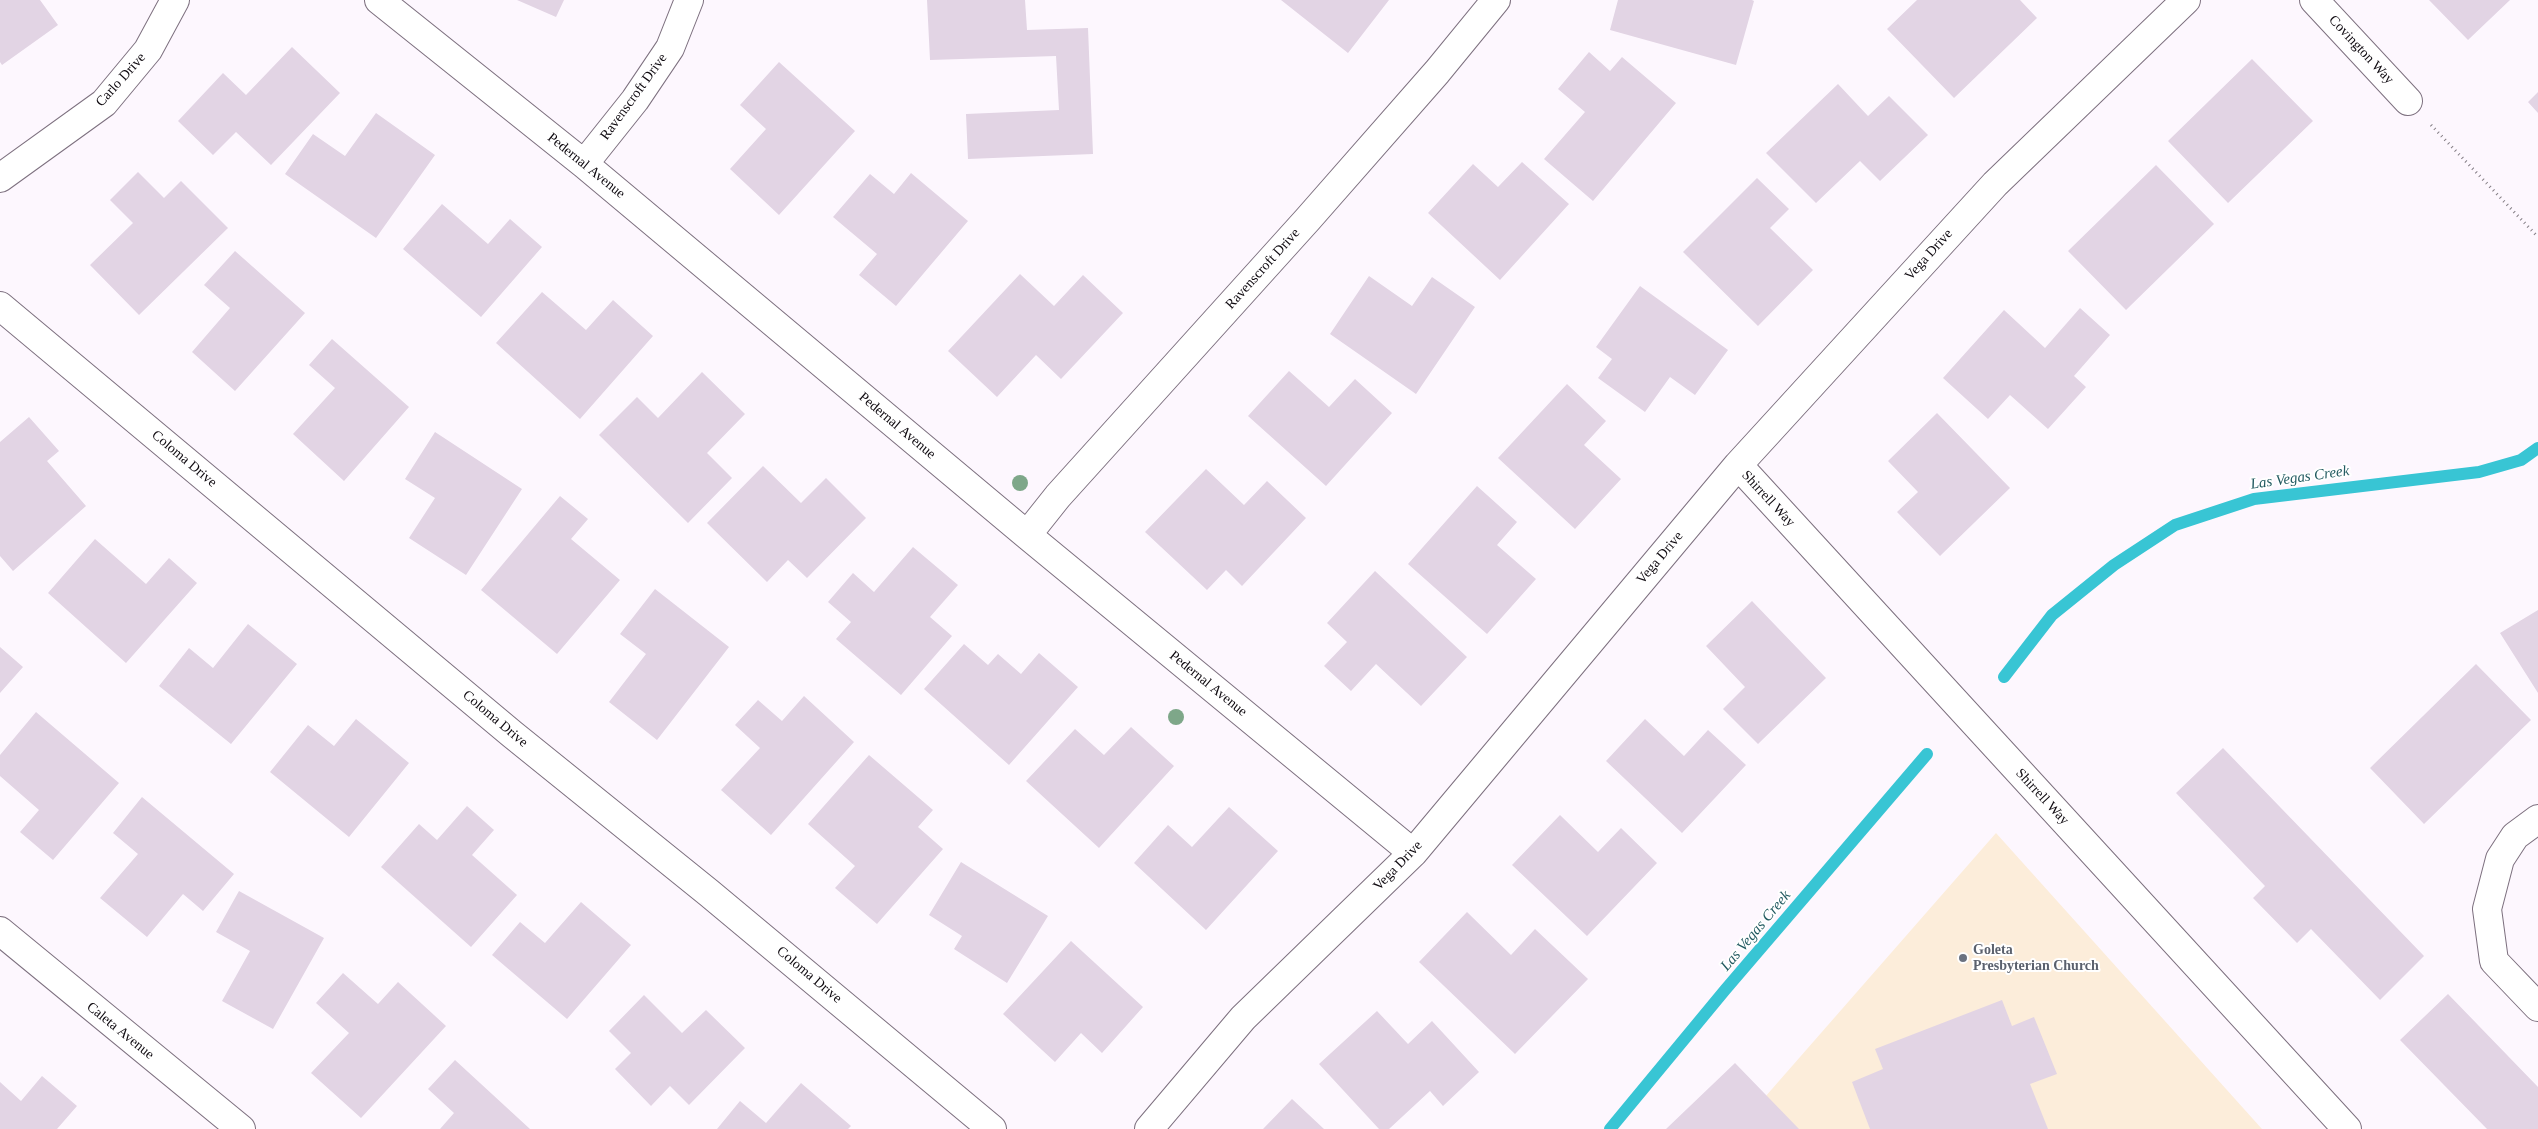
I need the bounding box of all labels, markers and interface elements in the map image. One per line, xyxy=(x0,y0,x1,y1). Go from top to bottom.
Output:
street label: Covington Way xyxy=(2325,12,2397,88)
street label: Carlo Drive xyxy=(93,50,149,110)
street label: Ravenscroft Drive xyxy=(597,50,671,144)
street label: Pedernal Avenue xyxy=(544,130,628,202)
street label: Ravenscroft Drive xyxy=(1222,225,1304,313)
street label: Vega Drive xyxy=(1902,226,1956,284)
street label: Pedernal Avenue xyxy=(855,389,939,463)
street label: Coloma Drive xyxy=(148,427,220,491)
water label: Las Vegas Creek xyxy=(2250,462,2350,494)
street label: Shirrell Way xyxy=(1738,467,1798,531)
street label: Vega Drive xyxy=(1633,528,1687,588)
street label: Pedernal Avenue xyxy=(1166,648,1250,720)
street label: Coloma Drive xyxy=(459,687,531,751)
street label: Shirrell Way xyxy=(2012,765,2072,829)
street label: Vega Drive xyxy=(1370,837,1426,895)
water label: Las Vegas Creek xyxy=(1717,887,1795,975)
place label: Goleta Presbyterian Church xyxy=(1973,942,2099,974)
street label: Coloma Drive xyxy=(773,943,845,1007)
marker: Goleta Presbyterian Church xyxy=(1957,952,1969,964)
street label: Caleta Avenue xyxy=(83,999,157,1063)

